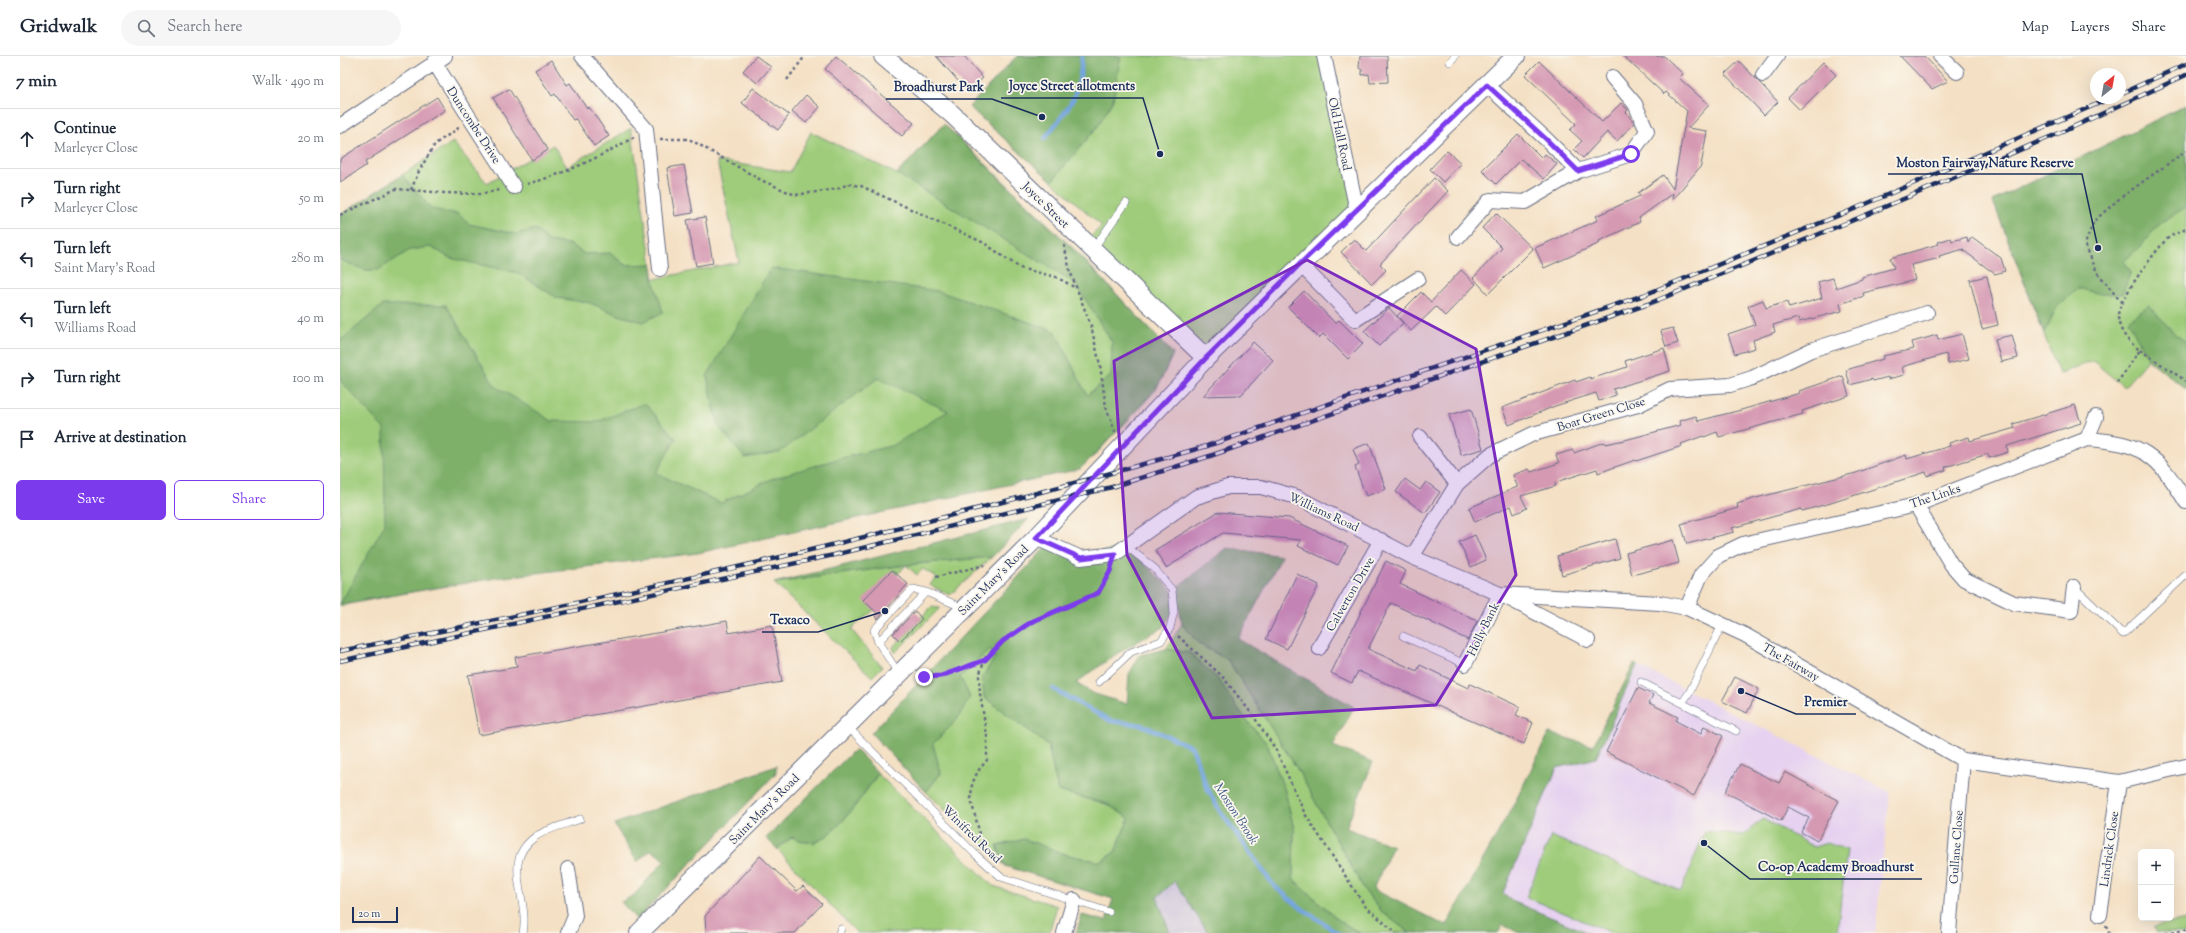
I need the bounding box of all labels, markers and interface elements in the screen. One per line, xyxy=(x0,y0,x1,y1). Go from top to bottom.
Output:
search box xyxy=(121,10,401,46)
text: Gridwalk xyxy=(20,14,97,41)
icon: search xyxy=(135,17,157,39)
text: Search here xyxy=(167,17,243,38)
text: Map xyxy=(2022,18,2049,38)
text: Layers xyxy=(2071,18,2109,38)
text: Share xyxy=(2131,18,2166,38)
north arrow xyxy=(2090,68,2126,104)
text: 7 min xyxy=(16,70,57,94)
text: Walk · 490 m xyxy=(252,73,324,91)
callout: Joyce Street allotments xyxy=(1001,73,1143,98)
callout: Broadhurst Park xyxy=(886,74,992,99)
text: Joyce Street allotments xyxy=(1008,78,1135,96)
text: Broadhurst Park xyxy=(894,79,985,97)
street label: Duncombe Drive xyxy=(441,83,505,168)
street label: Old Hall Road xyxy=(1323,96,1356,173)
text: Continue xyxy=(54,119,116,140)
icon: ahead xyxy=(16,128,38,150)
text: 20 m xyxy=(298,130,324,148)
text: Marleyer Close xyxy=(54,140,138,158)
route start xyxy=(1622,145,1640,163)
callout: Moston Fairway Nature Reserve xyxy=(1888,149,2082,174)
text: Moston Fairway Nature Reserve xyxy=(1896,155,2074,173)
street label: Joyce Street xyxy=(1017,178,1073,233)
text: Turn right xyxy=(54,179,120,200)
icon: right xyxy=(16,188,38,210)
text: 50 m xyxy=(299,190,324,208)
text: Marleyer Close xyxy=(54,200,138,218)
text: Turn left xyxy=(54,239,111,260)
icon: left xyxy=(16,248,38,270)
text: 280 m xyxy=(291,250,324,268)
text: Saint Mary's Road xyxy=(54,260,155,278)
text: Turn left xyxy=(54,299,111,320)
icon: left xyxy=(16,308,38,330)
text: 40 m xyxy=(297,310,324,328)
text: Williams Road xyxy=(54,320,136,338)
icon: right xyxy=(16,368,38,390)
text: Turn right xyxy=(54,368,120,389)
text: 100 m xyxy=(292,370,324,388)
street label: Boar Green Close xyxy=(1555,393,1648,437)
icon: arrive xyxy=(16,428,38,450)
text: Arrive at destination xyxy=(54,428,187,449)
button: Save xyxy=(16,480,166,520)
button: Share xyxy=(174,480,324,520)
street label: The Links xyxy=(1908,480,1963,514)
street label: Williams Road xyxy=(1285,489,1362,537)
street label: Saint Mary's Road xyxy=(954,541,1033,620)
street label: Calverton Drive xyxy=(1322,554,1380,635)
street label: Holly Bank xyxy=(1463,599,1505,659)
callout: Texaco xyxy=(762,607,818,632)
text: Texaco xyxy=(770,612,810,630)
street label: The Fairway xyxy=(1758,639,1823,687)
route end xyxy=(915,668,933,686)
callout: Premier xyxy=(1796,689,1856,714)
text: Premier xyxy=(1804,694,1848,712)
street label: Saint Mary's Road xyxy=(725,770,804,849)
water label: Moston Brook xyxy=(1209,780,1262,848)
street label: Winifred Road xyxy=(937,801,1005,868)
street label: Gullane Close xyxy=(1945,809,1969,885)
street label: Lindrick Close xyxy=(2096,810,2124,888)
map controls xyxy=(2138,849,2174,921)
button: + xyxy=(2138,849,2174,885)
callout: Co-op Academy Broadhurst xyxy=(1750,854,1922,879)
text: Co-op Academy Broadhurst xyxy=(1758,859,1914,877)
button: − xyxy=(2138,885,2174,921)
scale bar xyxy=(352,905,398,924)
text: 20 m xyxy=(358,906,380,922)

